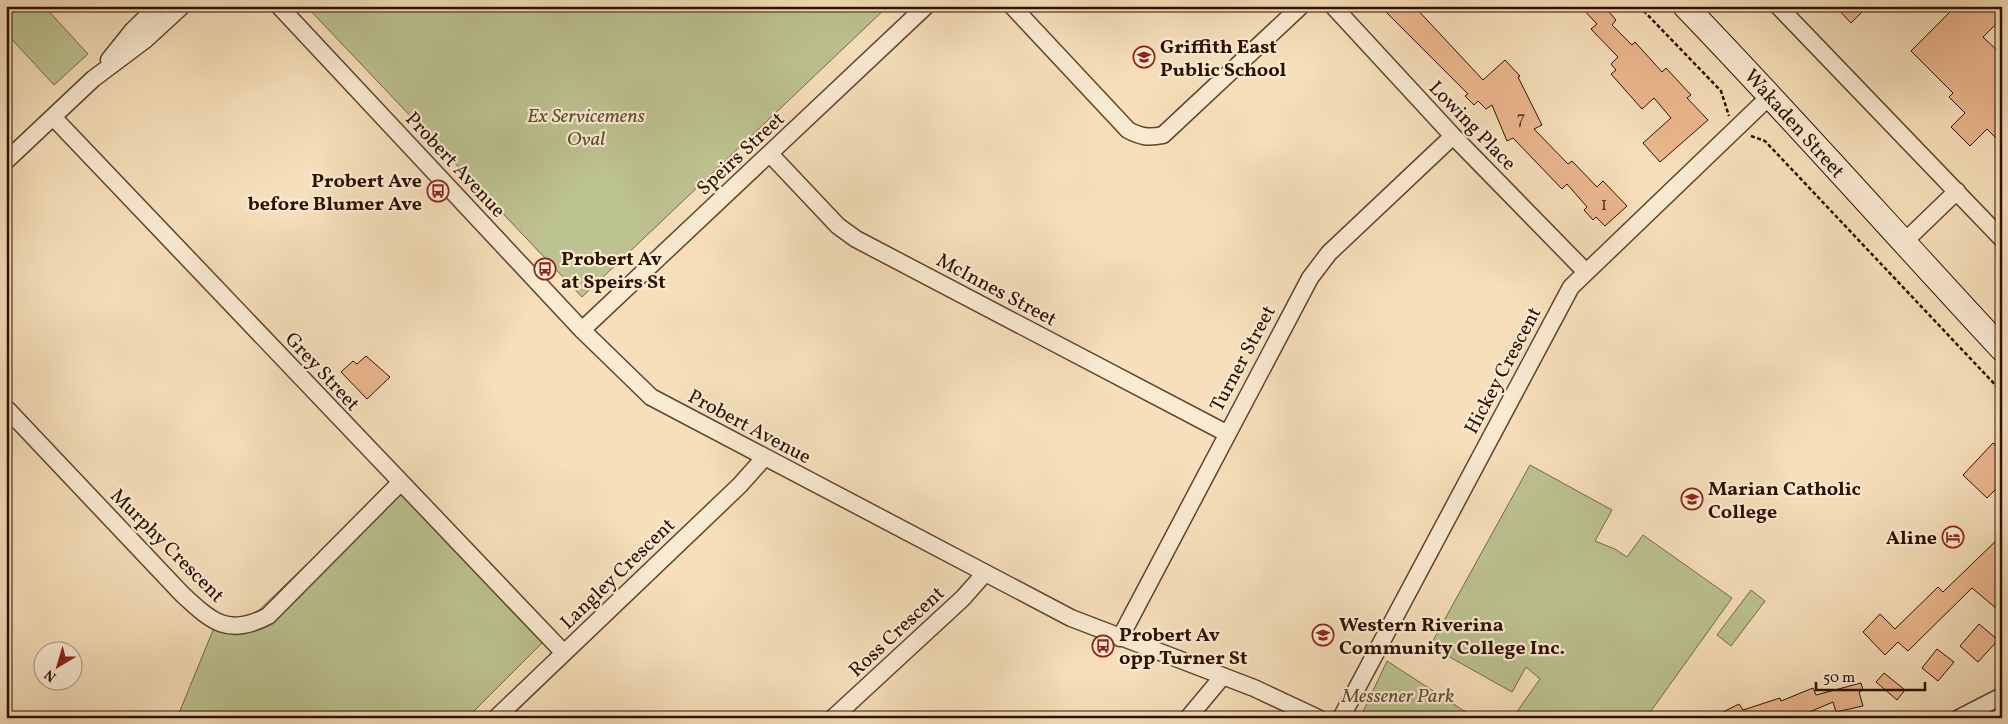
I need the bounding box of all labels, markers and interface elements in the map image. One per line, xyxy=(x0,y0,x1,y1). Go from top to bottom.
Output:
place label: Griffith East Public School xyxy=(1160,34,1287,85)
school or university icon: Griffith East Public School xyxy=(1132,45,1156,69)
street label: Wakaden Street xyxy=(1737,63,1850,185)
street label: Lowing Place xyxy=(1421,75,1522,178)
park label: Ex Servicemens Oval xyxy=(527,103,646,154)
street label: Probert Avenue xyxy=(398,106,511,225)
street label: Speirs Street xyxy=(691,106,792,203)
house number: 7 xyxy=(1517,107,1525,132)
place label: Probert Ave before Blumer Ave xyxy=(248,168,422,219)
bus stop icon: Probert Ave before Blumer Ave xyxy=(426,179,450,203)
house number: 1 xyxy=(1601,193,1607,218)
place label: Probert Av at Speirs St xyxy=(561,246,666,297)
street label: McInnes Street xyxy=(931,247,1061,334)
bus stop icon: Probert Av at Speirs St xyxy=(533,257,557,281)
street label: Turner Street xyxy=(1204,301,1283,417)
street label: Hickey Crescent xyxy=(1458,302,1549,440)
street label: Grey Street xyxy=(278,327,366,418)
street label: Probert Avenue xyxy=(683,384,816,472)
place label: Marian Catholic College xyxy=(1708,476,1861,527)
street label: Murphy Crescent xyxy=(103,483,230,610)
school or university icon: Marian Catholic College xyxy=(1680,487,1704,511)
street label: Langley Crescent xyxy=(555,512,682,636)
place label: Aline xyxy=(1886,525,1937,553)
hotel icon: Aline xyxy=(1941,525,1965,549)
street label: Ross Crescent xyxy=(843,581,951,684)
place label: Western Riverina Community College Inc. xyxy=(1339,612,1565,663)
place label: Probert Av opp Turner St xyxy=(1119,622,1248,673)
school or university icon: Western Riverina Community College Inc. xyxy=(1311,623,1335,647)
bus stop icon: Probert Av opp Turner St xyxy=(1091,634,1115,658)
north arrow xyxy=(32,642,82,692)
scale bar xyxy=(1816,659,1924,691)
text: N xyxy=(41,664,61,686)
text: 50 m xyxy=(1823,668,1855,689)
park label: Messener Park xyxy=(1341,683,1454,711)

